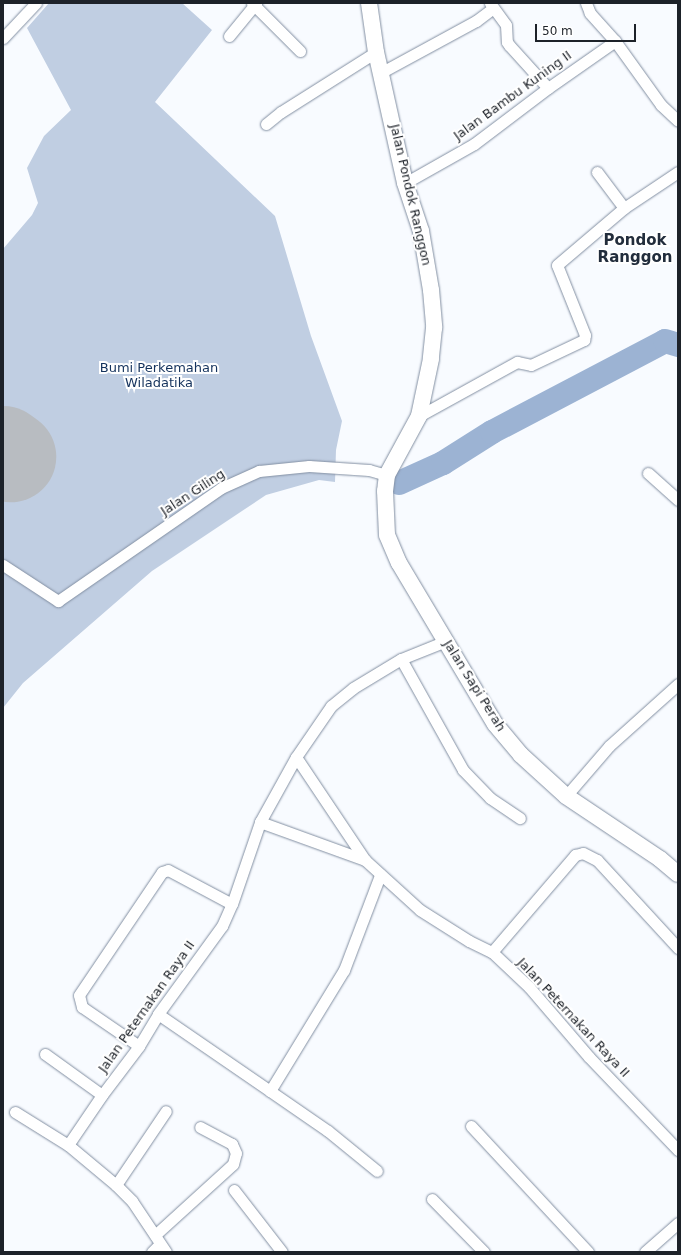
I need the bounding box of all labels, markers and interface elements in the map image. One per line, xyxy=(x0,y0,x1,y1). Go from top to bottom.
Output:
scale bar xyxy=(537,16,638,42)
text: 50 m xyxy=(542,24,573,38)
street label: Jalan Bambu Kuning II xyxy=(451,48,575,144)
street label: Jalan Pondok Ranggon xyxy=(386,123,434,267)
district label: Pondok Ranggon xyxy=(598,231,672,266)
park label: Bumi Perkemahan Wiladatika xyxy=(100,361,218,392)
street label: Jalan Giling xyxy=(158,467,228,519)
street label: Jalan Sapi Perah xyxy=(440,637,508,735)
street label: Jalan Peternakan Raya II xyxy=(95,938,199,1076)
street label: Jalan Peternakan Raya II xyxy=(514,955,632,1081)

